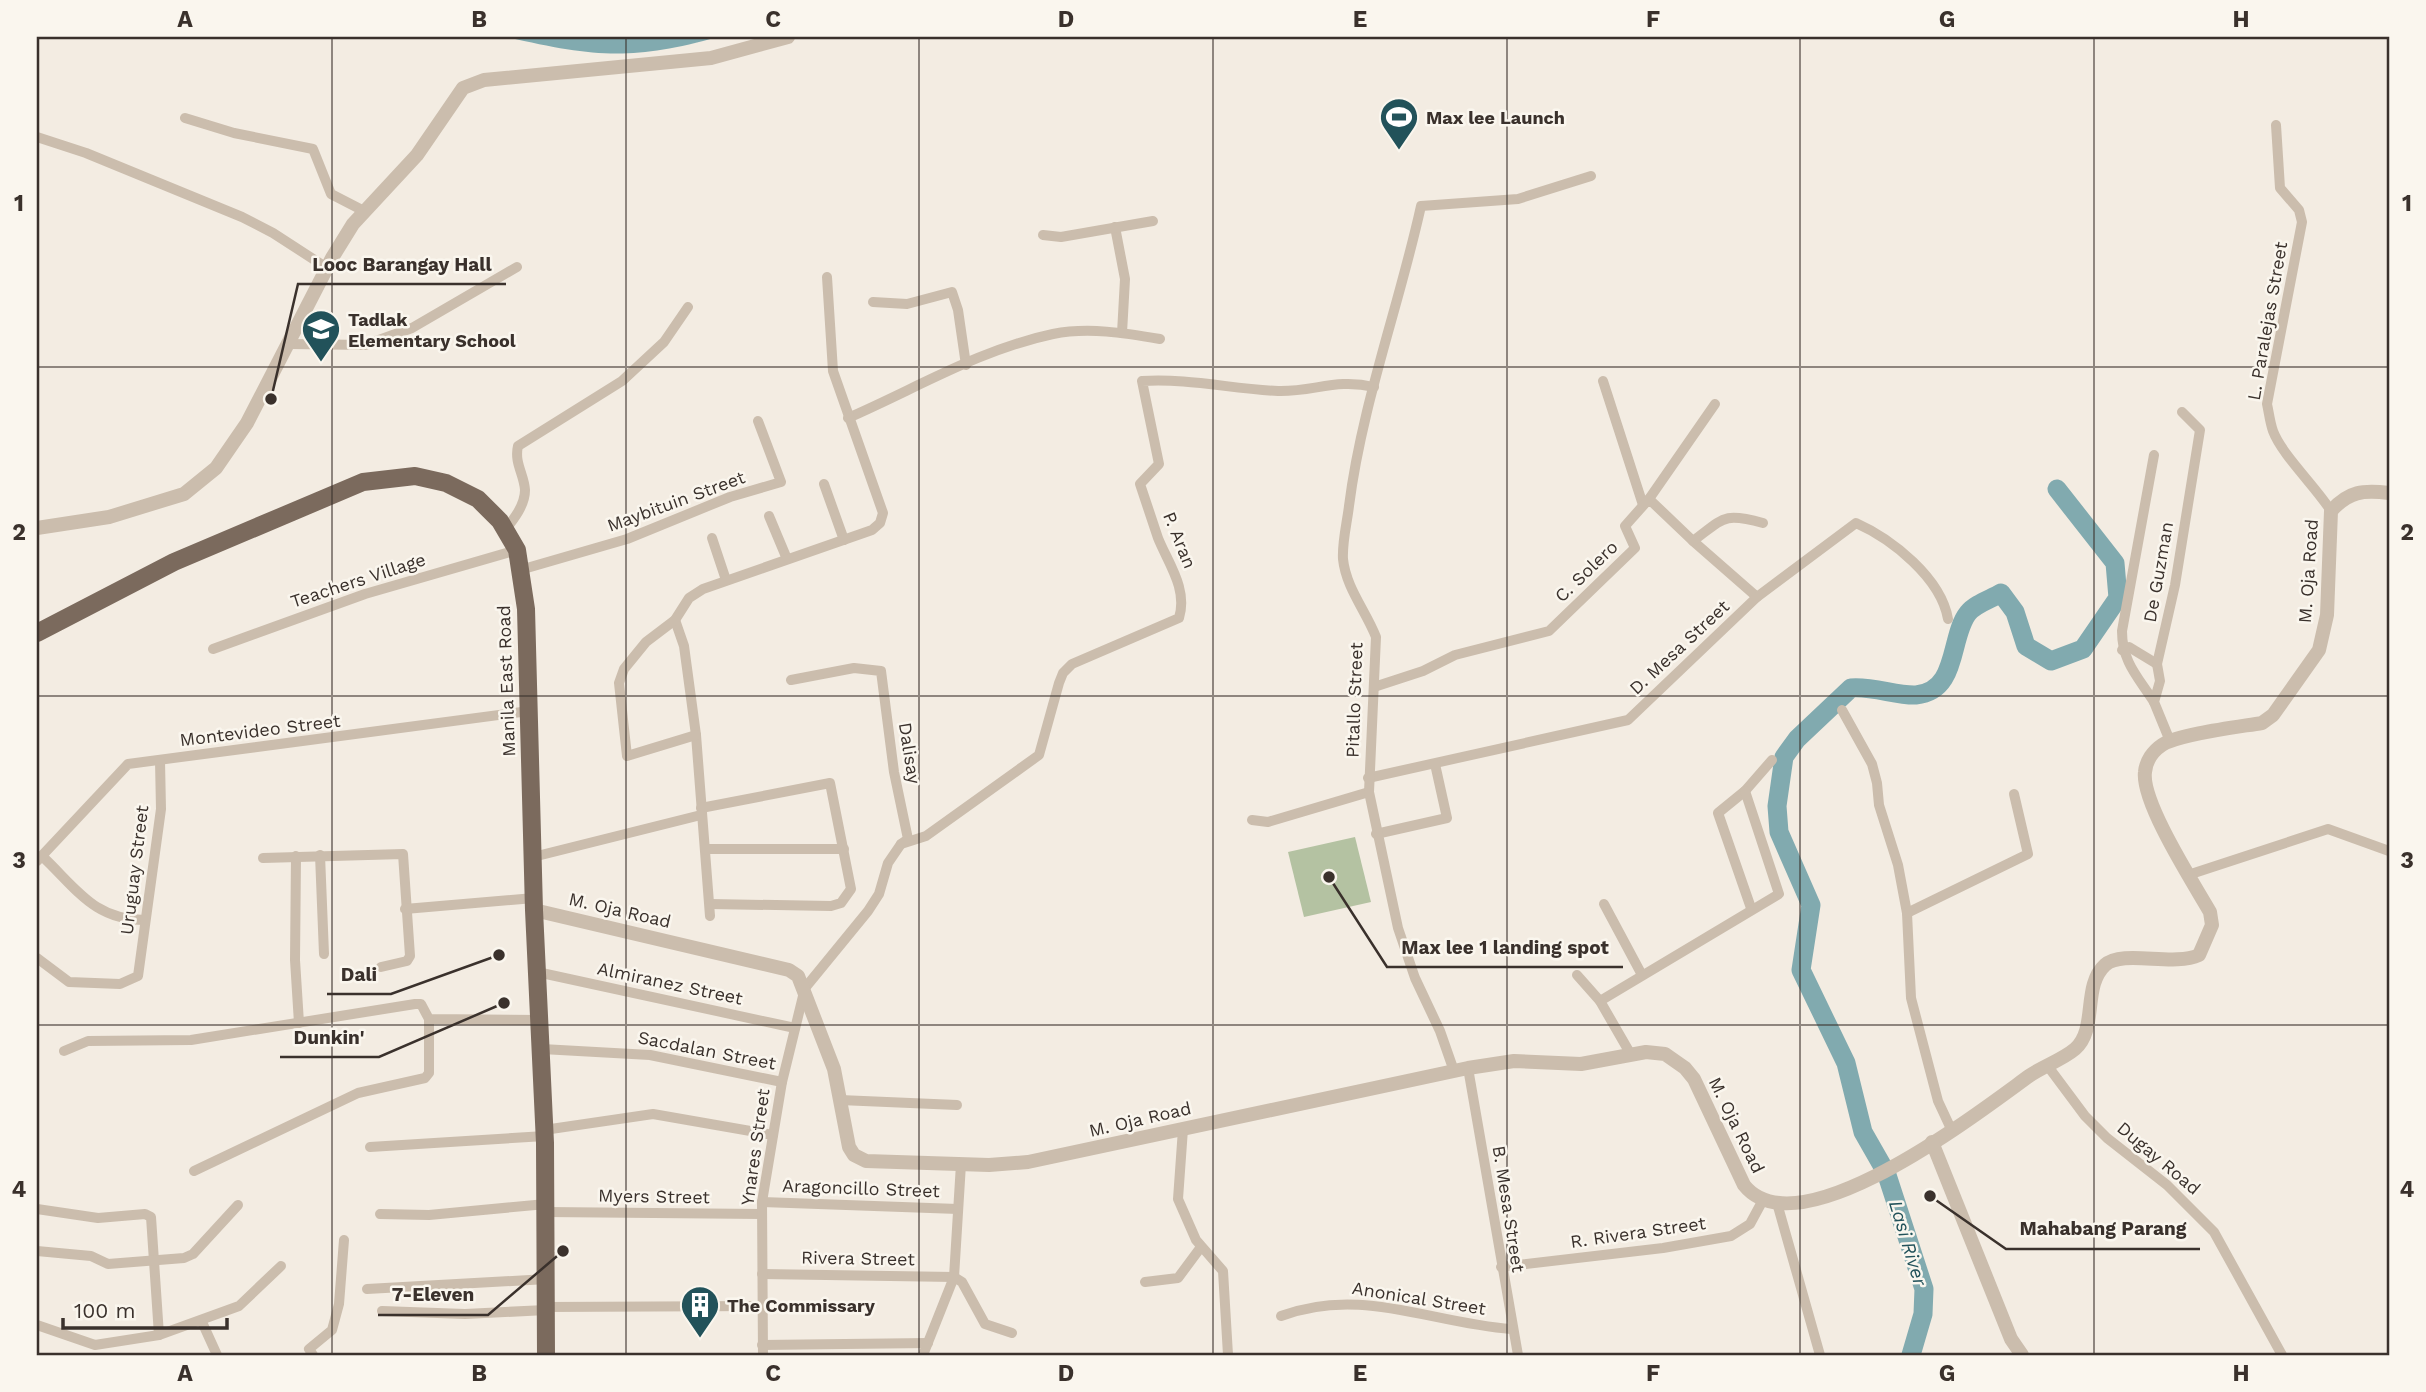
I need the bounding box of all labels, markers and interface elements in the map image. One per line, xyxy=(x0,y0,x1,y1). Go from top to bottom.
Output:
text: A xyxy=(177,6,193,33)
text: B xyxy=(471,6,487,33)
text: C xyxy=(765,6,781,33)
text: D xyxy=(1058,6,1074,33)
text: E xyxy=(1353,6,1367,33)
text: F xyxy=(1646,6,1660,33)
text: G xyxy=(1939,6,1955,33)
text: H xyxy=(2232,6,2250,33)
sports icon: Max lee Launch xyxy=(1378,96,1420,151)
place label: Max lee Launch xyxy=(1426,107,1565,128)
text: 1 xyxy=(14,190,24,217)
text: 1 xyxy=(2402,190,2412,217)
street label: L. Paralejas Street xyxy=(2243,240,2291,402)
callout: Looc Barangay Hall xyxy=(298,244,506,284)
text: Looc Barangay Hall xyxy=(312,253,492,276)
school or university icon: Tadlak Elementary School xyxy=(300,308,342,363)
place label: Tadlak Elementary School xyxy=(348,309,516,351)
street label: Maybituin Street xyxy=(604,466,748,536)
street label: P. Aran xyxy=(1159,509,1201,571)
street label: M. Oja Road xyxy=(2294,518,2322,624)
text: 2 xyxy=(12,519,26,546)
text: 2 xyxy=(2400,519,2414,546)
street label: De Guzman xyxy=(2139,520,2177,624)
street label: C. Solero xyxy=(1550,536,1622,606)
street label: Teachers Village xyxy=(288,548,428,612)
street label: D. Mesa Street xyxy=(1625,595,1733,699)
street label: Manila East Road xyxy=(493,605,519,757)
street label: Pitallo Street xyxy=(1341,641,1367,758)
street label: Montevideo Street xyxy=(178,710,342,750)
street label: Dalisay xyxy=(895,721,925,786)
street label: Uruguay Street xyxy=(116,803,152,936)
text: 3 xyxy=(12,847,26,874)
text: 3 xyxy=(2400,847,2414,874)
street label: M. Oja Road xyxy=(567,888,673,932)
callout: Max lee 1 landing spot xyxy=(1387,927,1623,967)
text: Max lee 1 landing spot xyxy=(1401,936,1610,959)
callout: Dali xyxy=(327,954,391,994)
street label: Almiranez Street xyxy=(595,957,745,1009)
text: Dali xyxy=(341,963,377,986)
callout: Dunkin' xyxy=(280,1017,379,1057)
text: Dunkin' xyxy=(294,1026,364,1049)
street label: Sacdalan Street xyxy=(636,1026,778,1074)
street label: M. Oja Road xyxy=(1705,1074,1769,1176)
street label: Ynares Street xyxy=(736,1087,774,1207)
street label: M. Oja Road xyxy=(1087,1097,1193,1141)
street label: Dugay Road xyxy=(2113,1117,2205,1199)
street label: B. Mesa Street xyxy=(1489,1144,1529,1274)
street label: Aragoncillo Street xyxy=(782,1175,941,1201)
text: 4 xyxy=(12,1176,27,1203)
text: 4 xyxy=(2400,1176,2415,1203)
street label: Myers Street xyxy=(598,1185,711,1207)
water label: Lasi River xyxy=(1884,1197,1932,1289)
callout: Mahabang Parang xyxy=(2006,1209,2200,1249)
street label: R. Rivera Street xyxy=(1569,1212,1707,1252)
text: Mahabang Parang xyxy=(2020,1217,2187,1240)
street label: Rivera Street xyxy=(801,1247,915,1269)
callout: 7-Eleven xyxy=(378,1275,488,1315)
street label: Anonical Street xyxy=(1351,1277,1488,1319)
text: 7-Eleven xyxy=(392,1283,474,1306)
building icon: The Commissary xyxy=(679,1284,721,1339)
scale bar xyxy=(63,1287,228,1331)
place label: The Commissary xyxy=(727,1295,876,1316)
text: 100 m xyxy=(74,1298,136,1323)
text: A xyxy=(177,1360,193,1387)
text: B xyxy=(471,1360,487,1387)
text: C xyxy=(765,1360,781,1387)
text: D xyxy=(1058,1360,1074,1387)
text: E xyxy=(1353,1360,1367,1387)
text: F xyxy=(1646,1360,1660,1387)
text: G xyxy=(1939,1360,1955,1387)
text: H xyxy=(2232,1360,2250,1387)

